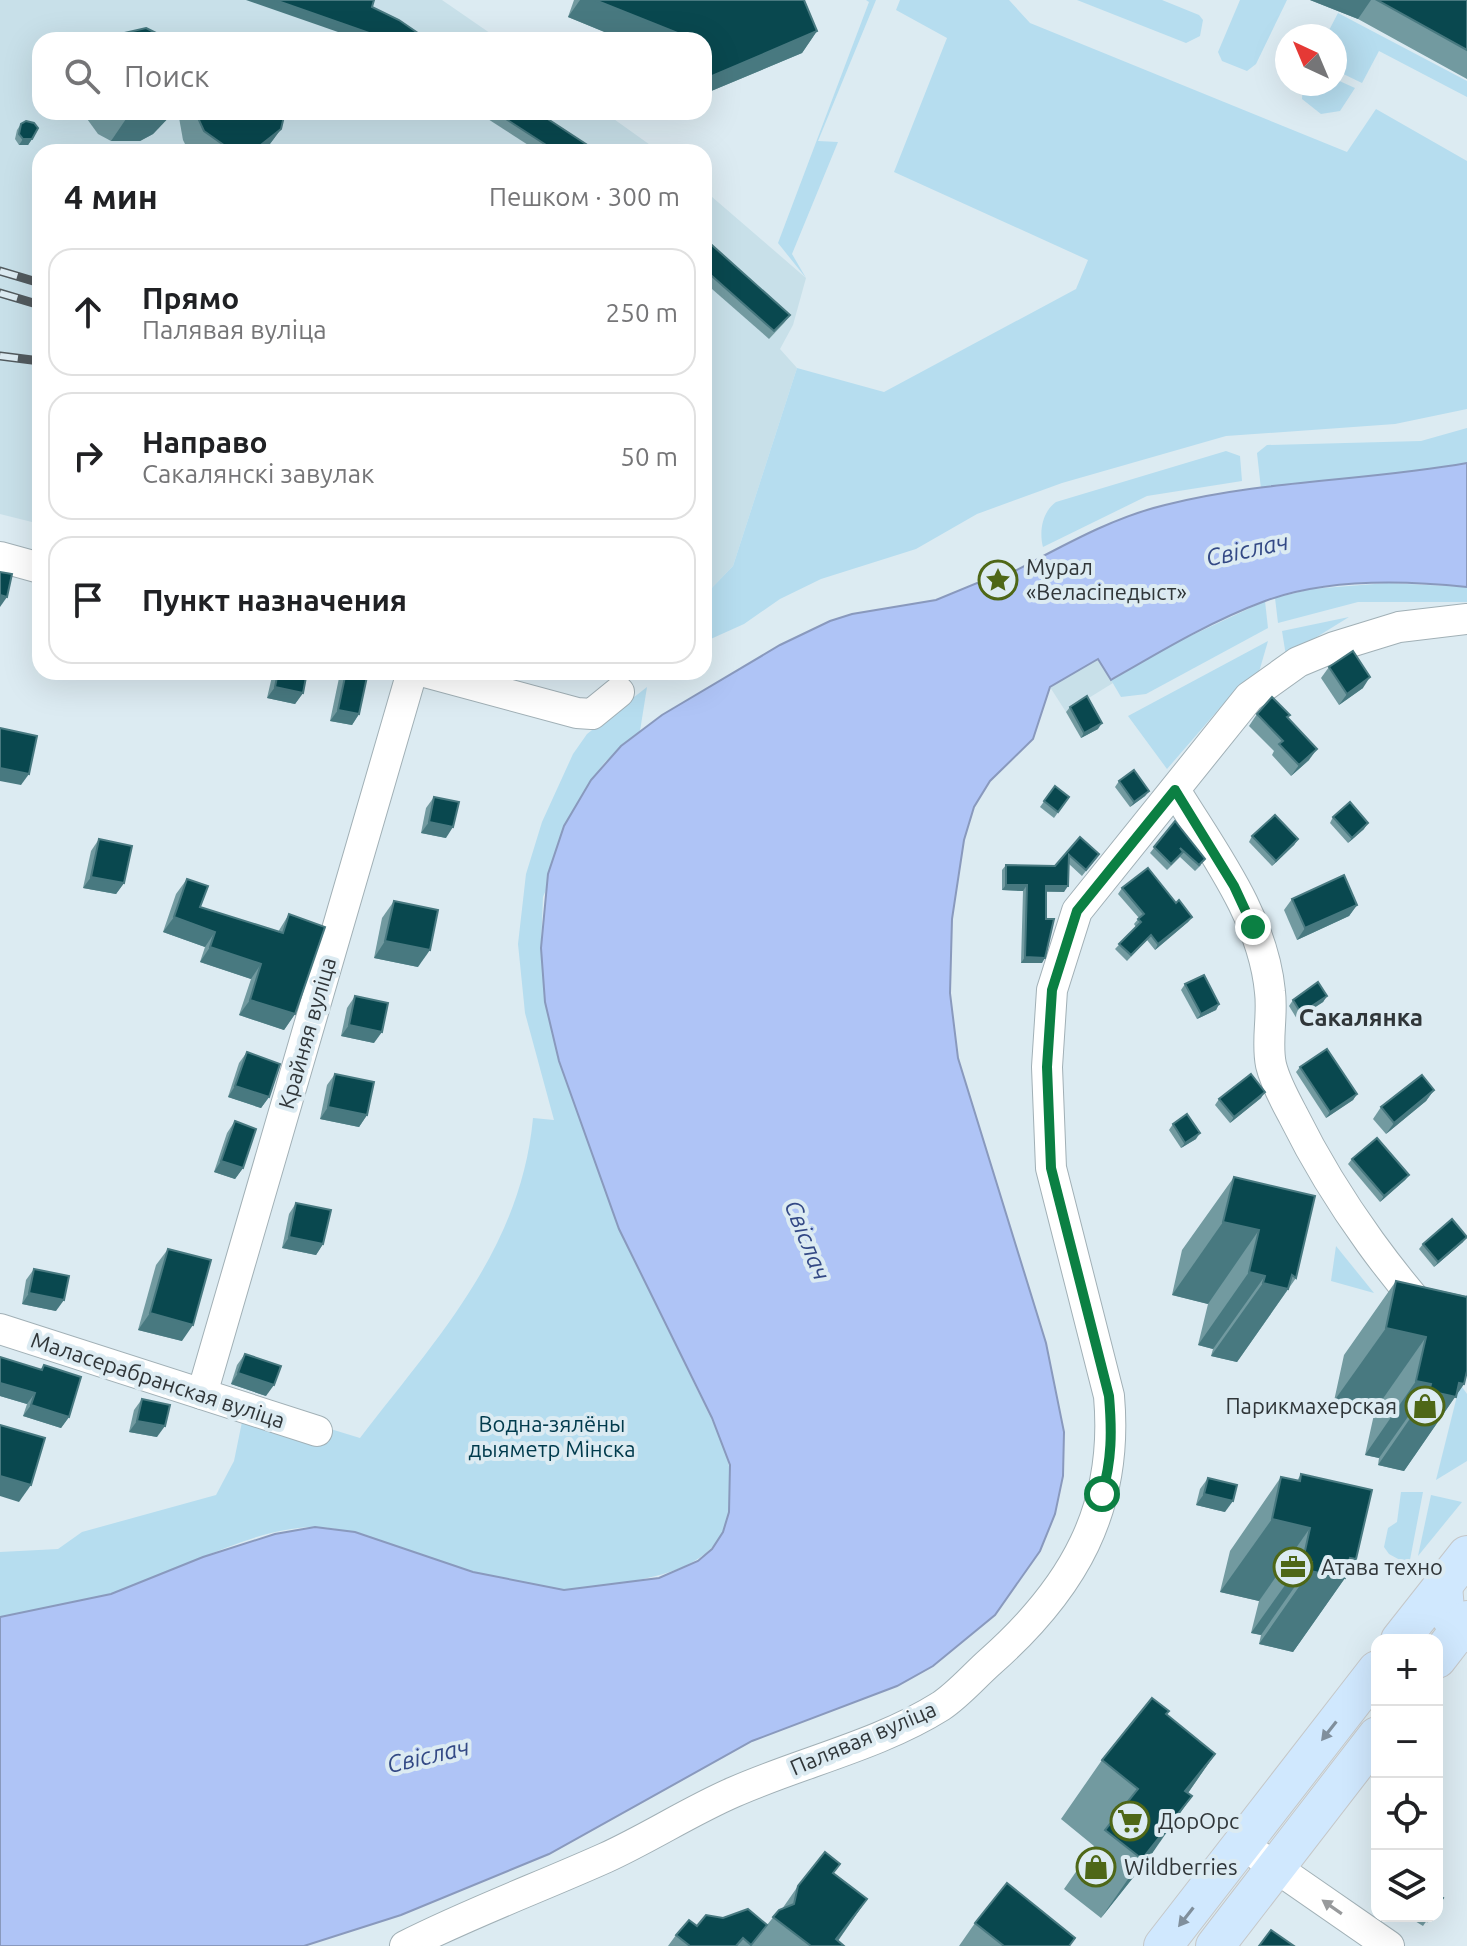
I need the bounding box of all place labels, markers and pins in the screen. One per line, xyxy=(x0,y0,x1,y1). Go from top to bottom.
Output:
place label: Мурал «Веласіпедыст» xyxy=(1026,554,1187,604)
place icon: Мурал «Веласіпедыст» xyxy=(977,559,1019,601)
shop icon: Парикмахерская xyxy=(1404,1385,1446,1427)
place label: Парикмахерская xyxy=(1225,1393,1397,1418)
office icon: Атава техно xyxy=(1272,1546,1314,1588)
place label: Атава техно xyxy=(1321,1554,1443,1579)
supermarket icon: ДорОрс xyxy=(1109,1800,1151,1842)
place label: ДорОрс xyxy=(1158,1808,1239,1833)
shop icon: Wildberries xyxy=(1075,1846,1117,1888)
place label: Wildberries xyxy=(1124,1854,1238,1879)

